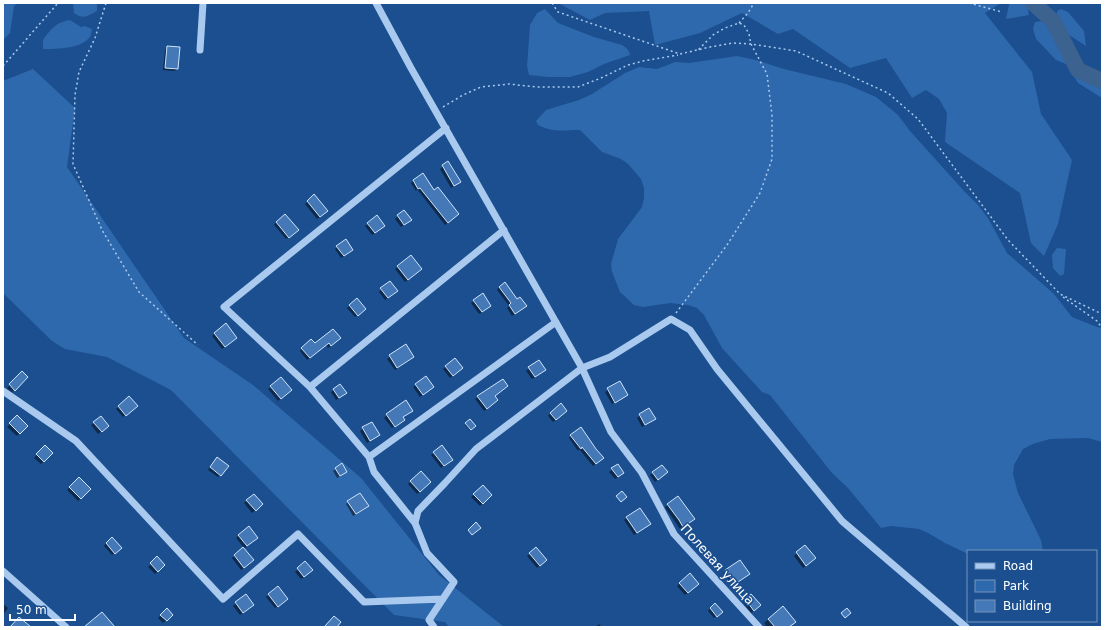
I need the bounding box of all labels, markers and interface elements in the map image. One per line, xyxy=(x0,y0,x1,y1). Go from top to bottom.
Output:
street label: Полевая улица xyxy=(678,521,758,608)
legend xyxy=(967,550,1097,622)
text: Road xyxy=(1003,559,1033,573)
text: Park xyxy=(1003,579,1029,593)
scale bar xyxy=(10,596,75,622)
text: Building xyxy=(1003,599,1052,613)
text: 50 m xyxy=(16,603,47,617)

